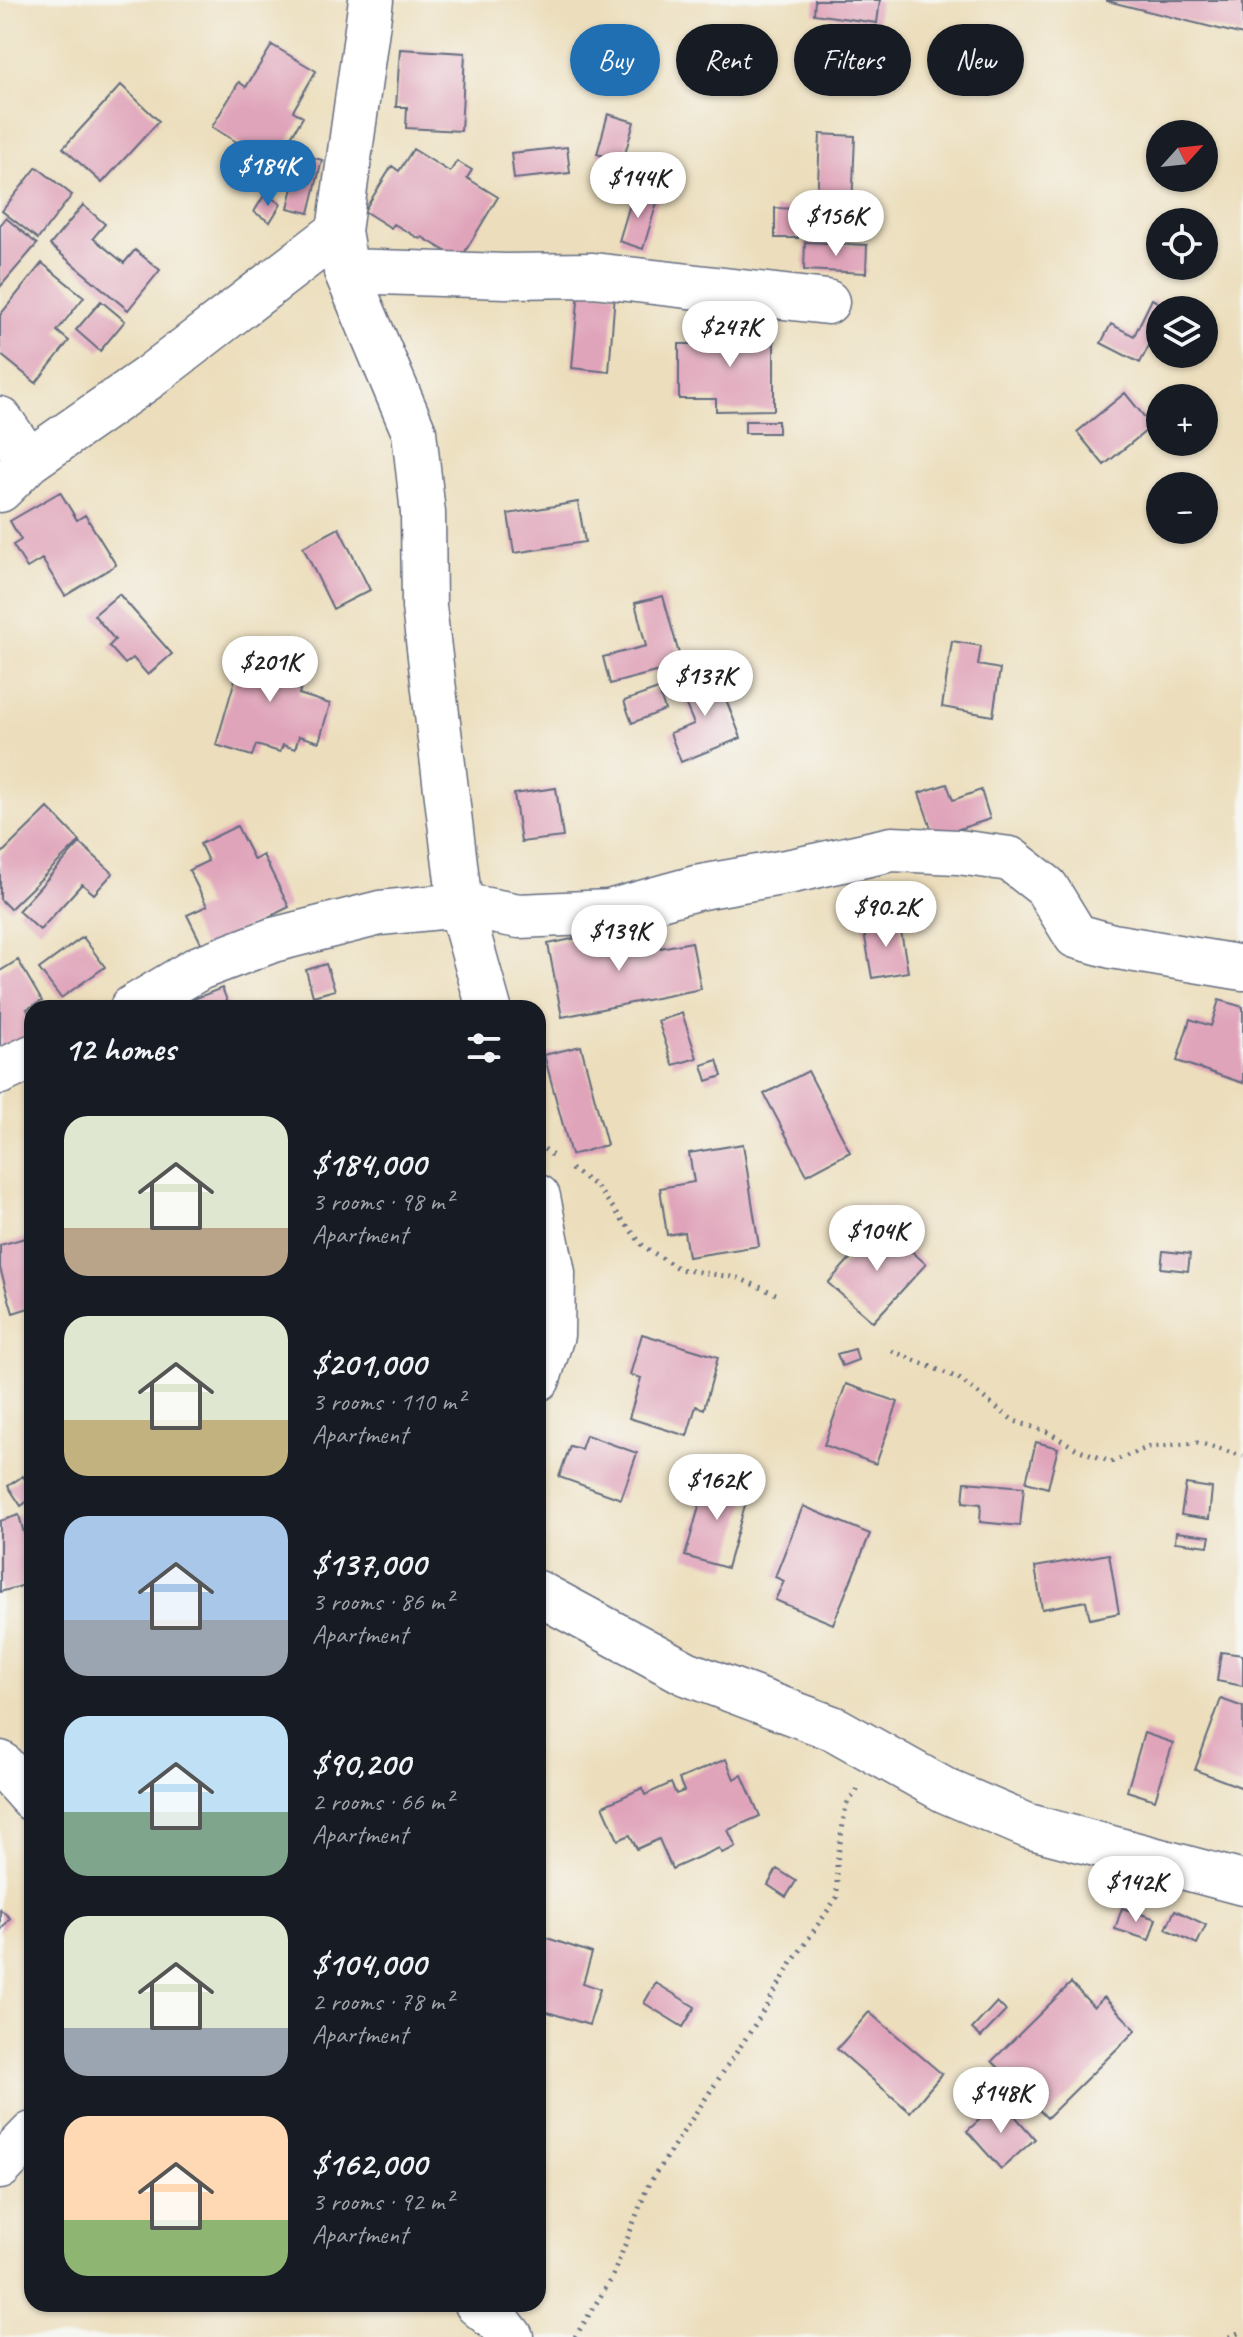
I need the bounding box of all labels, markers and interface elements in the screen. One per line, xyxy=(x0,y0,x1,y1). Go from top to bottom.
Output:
chip: Buy xyxy=(570,24,660,96)
chip: Rent xyxy=(676,24,778,96)
chip: Filters xyxy=(794,24,911,96)
chip: New xyxy=(927,24,1024,96)
north arrow xyxy=(1146,120,1218,192)
map controls xyxy=(1146,120,1218,544)
pin: $184K xyxy=(212,140,324,208)
text: $184K xyxy=(238,149,298,182)
pin: $144K xyxy=(582,152,694,220)
text: $144K xyxy=(608,161,668,194)
pin: $156K xyxy=(780,190,892,258)
text: $156K xyxy=(806,199,866,232)
button: locate xyxy=(1146,208,1218,280)
button: layers xyxy=(1146,296,1218,368)
pin: $247K xyxy=(674,301,786,369)
text: $247K xyxy=(700,310,760,343)
button: + xyxy=(1146,384,1218,456)
button: − xyxy=(1146,472,1218,544)
pin: $201K xyxy=(214,636,326,704)
text: $201K xyxy=(240,645,300,678)
pin: $137K xyxy=(649,650,761,718)
text: $137K xyxy=(675,659,735,692)
pin: $90.2K xyxy=(821,881,951,949)
text: $90.2K xyxy=(854,890,918,923)
pin: $139K xyxy=(563,905,675,973)
text: $139K xyxy=(589,914,649,947)
icon: filters xyxy=(462,1026,506,1070)
text: 12 homes xyxy=(64,1027,175,1070)
text: $184,000 xyxy=(312,1142,426,1185)
icon: home xyxy=(128,1148,224,1244)
text: 3 rooms · 98 m² xyxy=(312,1185,453,1218)
pin: $104K xyxy=(821,1205,933,1273)
text: $104K xyxy=(847,1214,907,1247)
text: Apartment xyxy=(312,1218,408,1251)
text: $201,000 xyxy=(312,1342,426,1385)
icon: home xyxy=(128,1348,224,1444)
text: 3 rooms · 110 m² xyxy=(312,1385,464,1418)
text: Apartment xyxy=(312,1418,408,1451)
pin: $162K xyxy=(661,1454,773,1522)
text: $162K xyxy=(687,1463,747,1496)
text: $137,000 xyxy=(312,1542,426,1585)
icon: home xyxy=(128,1548,224,1644)
text: 3 rooms · 86 m² xyxy=(312,1585,453,1618)
text: Apartment xyxy=(312,1618,408,1651)
text: $90,200 xyxy=(312,1742,410,1785)
icon: home xyxy=(128,1748,224,1844)
text: 2 rooms · 66 m² xyxy=(312,1785,453,1818)
text: Apartment xyxy=(312,1818,408,1851)
pin: $142K xyxy=(1080,1856,1192,1924)
text: $142K xyxy=(1106,1865,1166,1898)
text: $104,000 xyxy=(312,1942,426,1985)
icon: home xyxy=(128,1948,224,2044)
text: 2 rooms · 78 m² xyxy=(312,1985,453,2018)
text: Apartment xyxy=(312,2018,408,2051)
pin: $148K xyxy=(945,2067,1057,2135)
text: $148K xyxy=(971,2076,1031,2109)
text: $162,000 xyxy=(312,2142,427,2185)
icon: home xyxy=(128,2148,224,2244)
text: 3 rooms · 92 m² xyxy=(312,2185,453,2218)
text: Apartment xyxy=(312,2218,408,2251)

